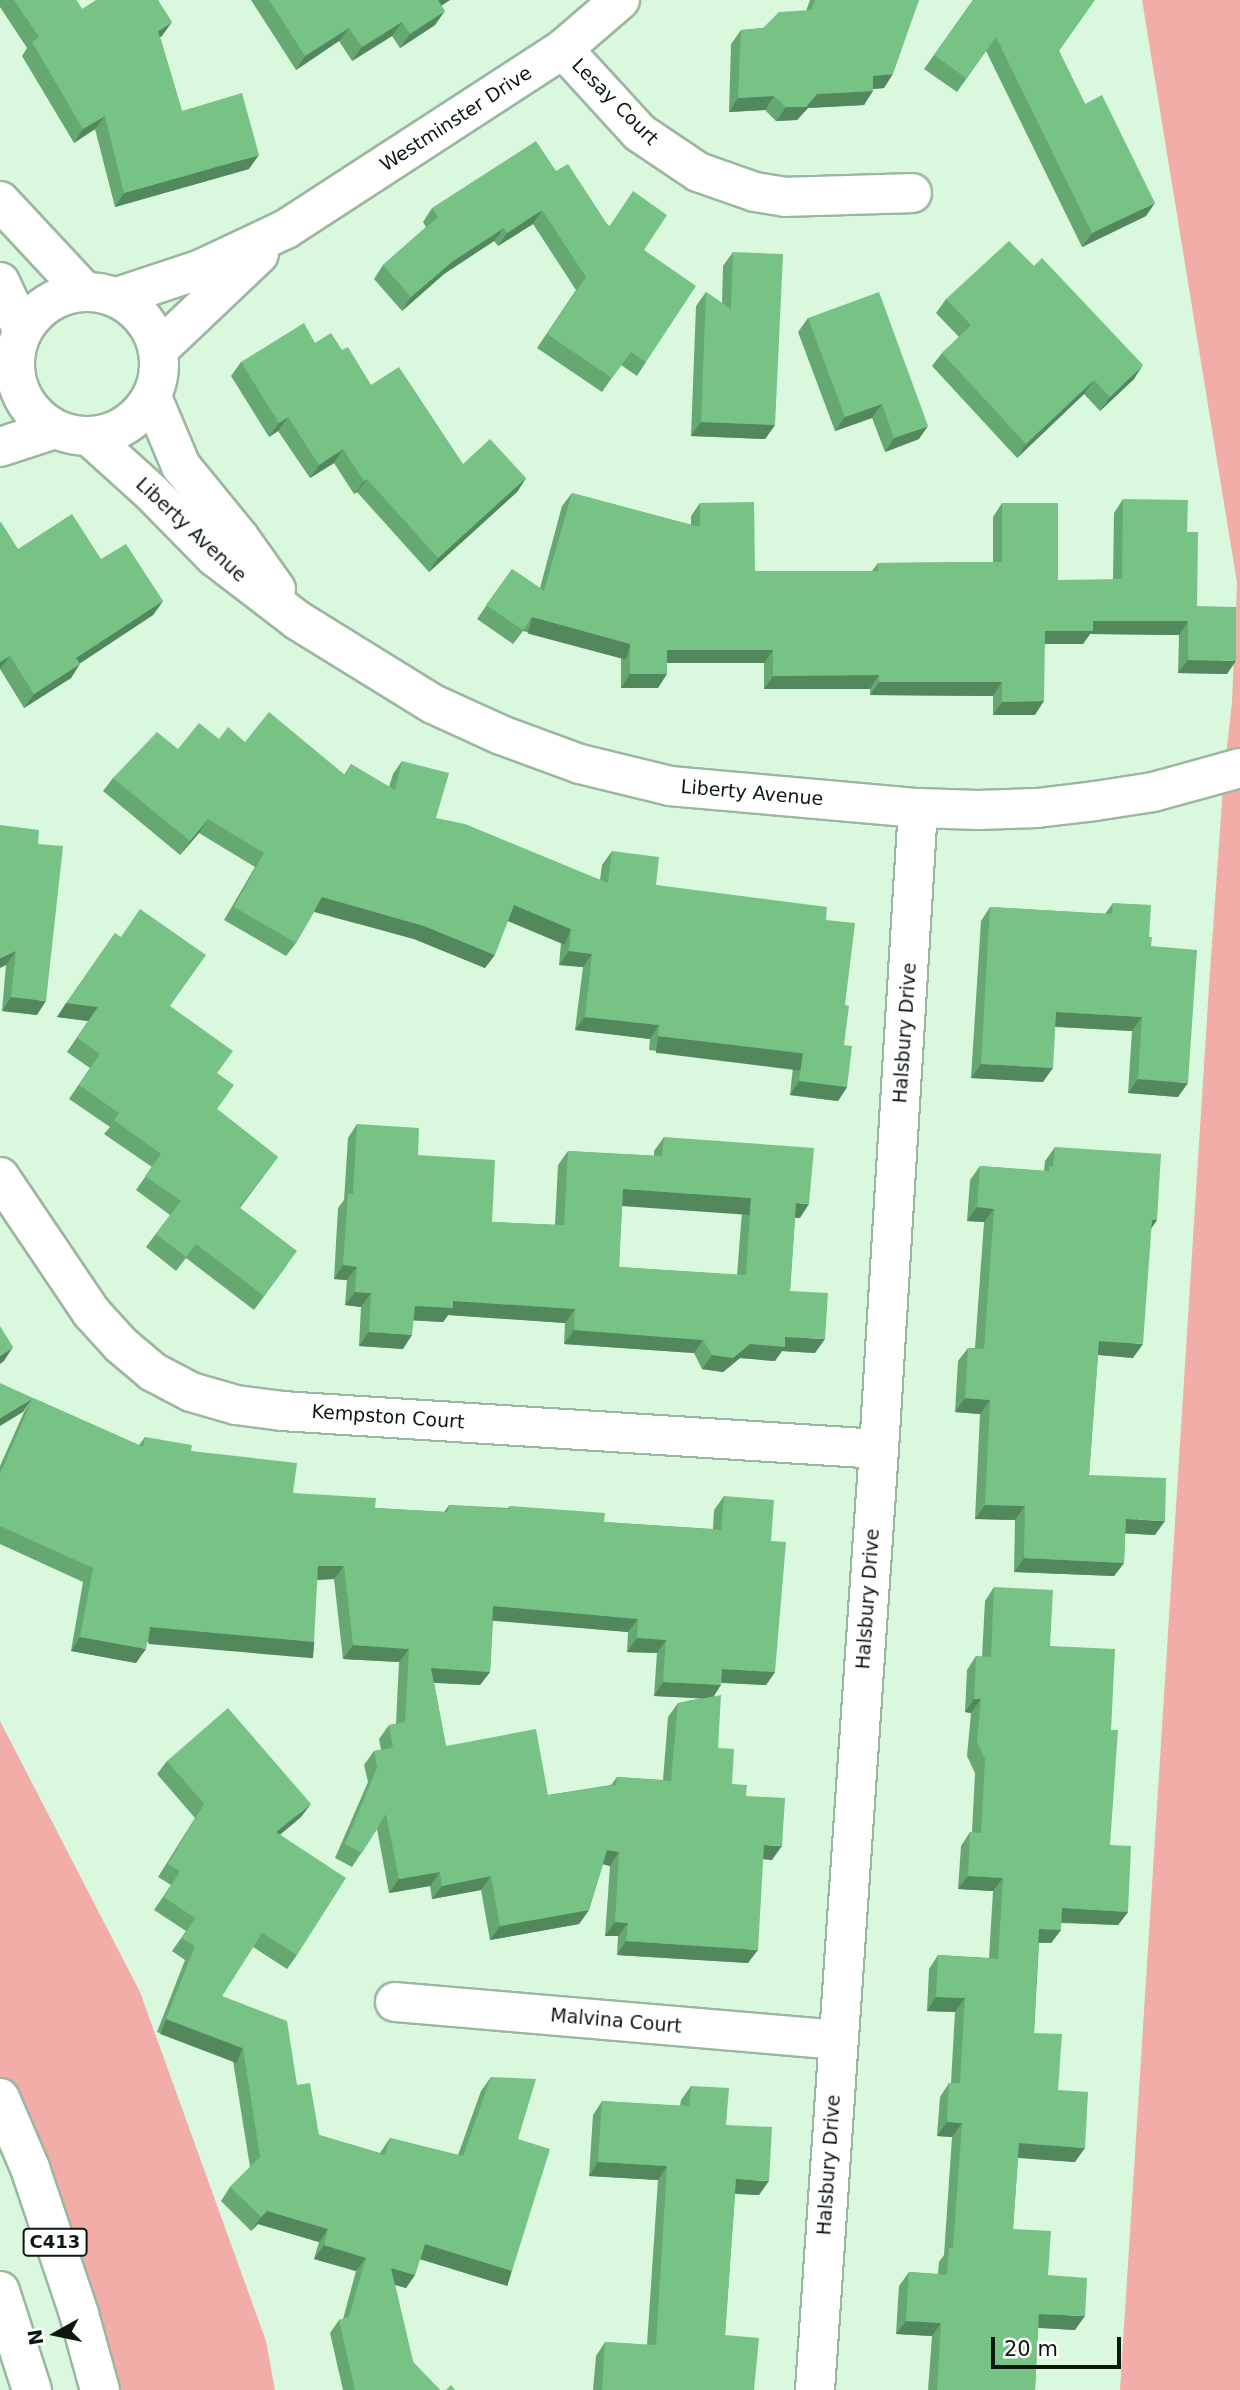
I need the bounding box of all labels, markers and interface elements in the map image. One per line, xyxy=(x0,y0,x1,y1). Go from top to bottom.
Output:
street label: Lesay Court xyxy=(567,54,663,150)
street label: Westminster Drive xyxy=(376,61,536,177)
street label: Liberty Avenue xyxy=(131,473,251,587)
street label: Liberty Avenue xyxy=(680,775,824,811)
street label: Halsbury Drive xyxy=(889,962,921,1104)
street label: Kempston Court xyxy=(311,1400,465,1434)
street label: Halsbury Drive xyxy=(852,1528,884,1670)
street label: Malvina Court xyxy=(549,2004,683,2038)
street label: Halsbury Drive xyxy=(813,2094,845,2236)
road number: C413 xyxy=(22,2228,88,2256)
north arrow xyxy=(21,2299,91,2369)
scale bar xyxy=(995,2324,1124,2368)
text: N xyxy=(23,2328,47,2347)
text: 20 m xyxy=(1004,2337,1058,2361)

